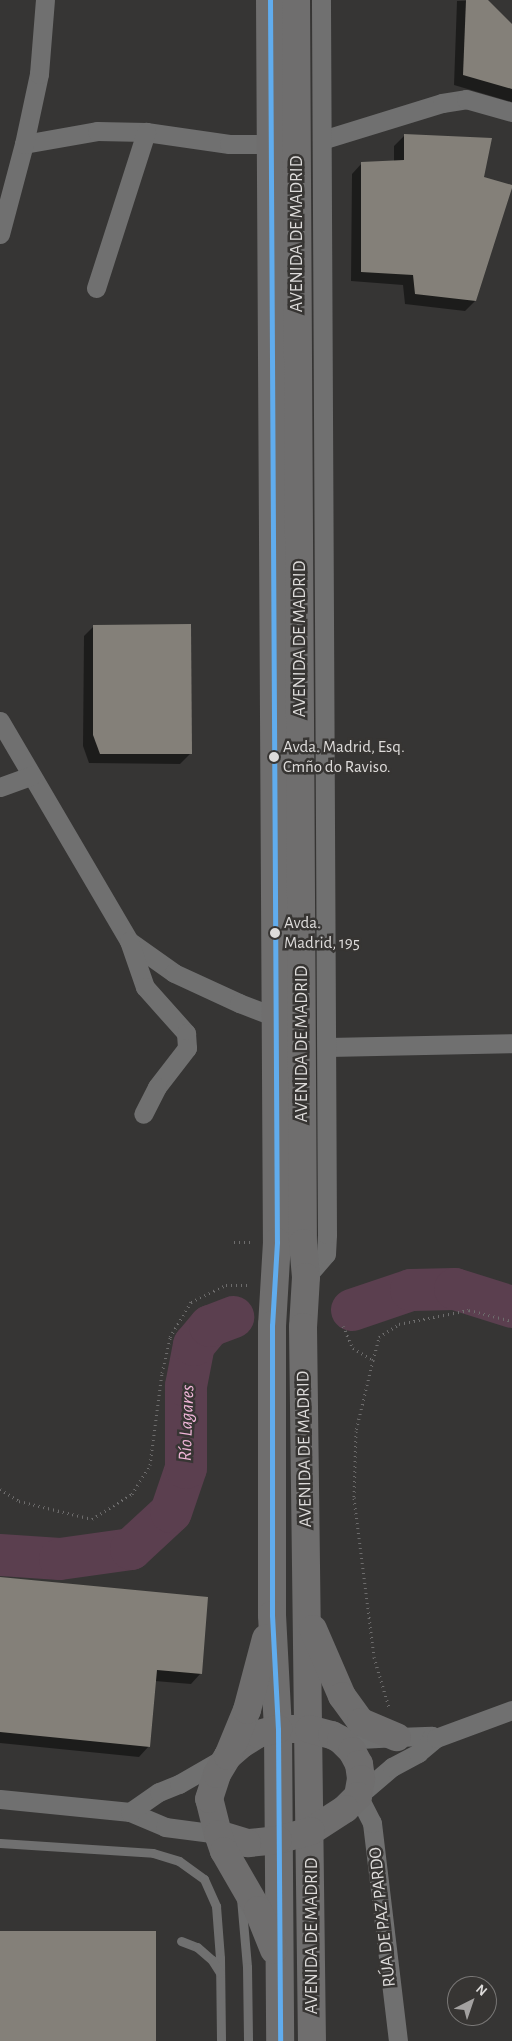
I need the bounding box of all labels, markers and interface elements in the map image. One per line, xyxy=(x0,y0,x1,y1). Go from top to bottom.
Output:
street label: AVENIDA DE MADRID xyxy=(286,156,308,312)
street label: AVENIDA DE MADRID xyxy=(289,561,311,717)
place label: Avda. Madrid, Esq. Cmño do Raviso. xyxy=(283,737,405,777)
marker: Avda. Madrid, Esq. Cmño do Raviso. xyxy=(269,752,279,762)
place label: Avda. Madrid, 195 xyxy=(284,913,360,953)
marker: Avda. Madrid, 195 xyxy=(270,928,280,938)
street label: AVENIDA DE MADRID xyxy=(291,966,313,1122)
street label: AVENIDA DE MADRID xyxy=(293,1370,317,1528)
water label: Río Lagares xyxy=(174,1384,200,1462)
street label: RÚA DE PAZ PARDO xyxy=(365,1846,401,1988)
street label: AVENIDA DE MADRID xyxy=(301,1858,323,2014)
north arrow xyxy=(447,1976,497,2026)
text: N xyxy=(473,1982,489,1999)

